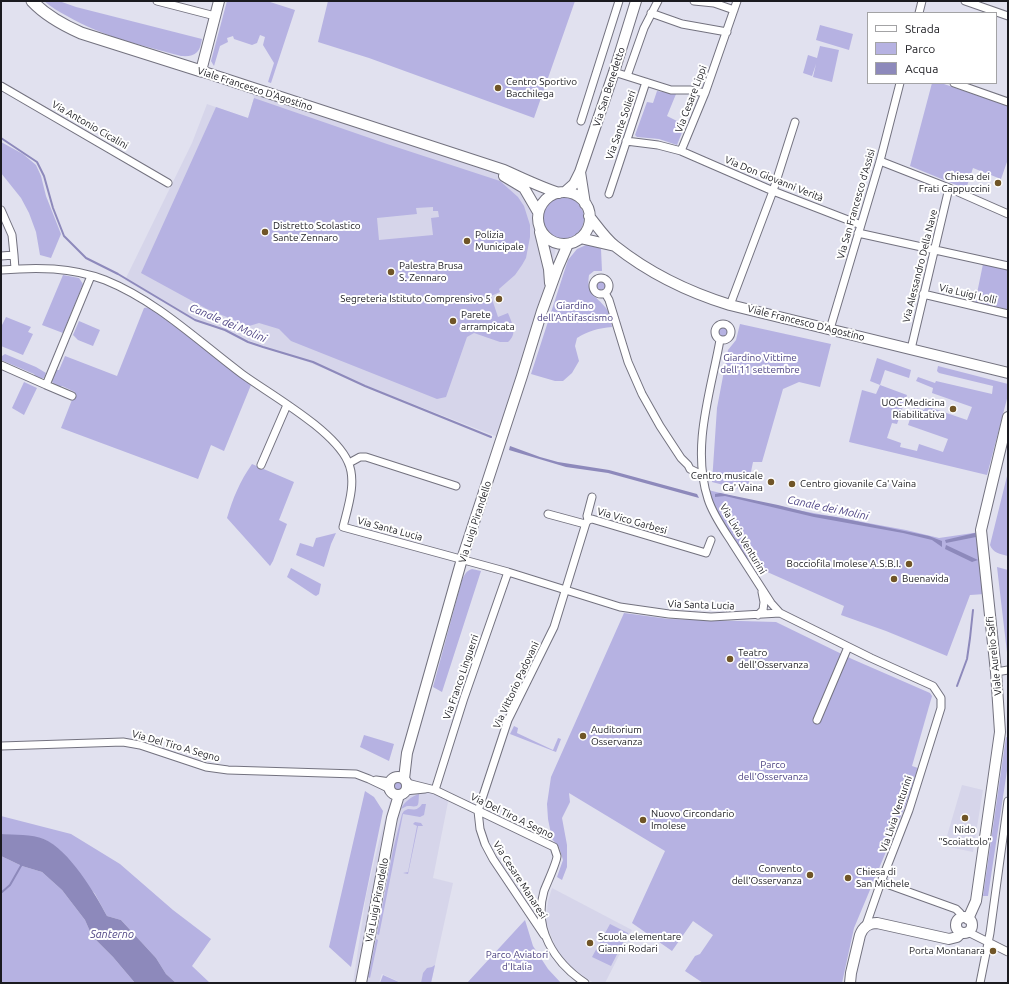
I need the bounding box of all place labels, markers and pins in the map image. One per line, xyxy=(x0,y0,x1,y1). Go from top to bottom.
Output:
place label: Centro Sportivo Bacchilega xyxy=(506,76,577,100)
marker: Centro Sportivo Bacchilega xyxy=(493,83,503,93)
place label: Chiesa dei Frati Cappuccini xyxy=(919,171,990,194)
marker: Chiesa dei Frati Cappuccini xyxy=(993,178,1003,188)
place label: Distretto Scolastico Sante Zennaro xyxy=(273,220,361,244)
marker: Distretto Scolastico Sante Zennaro xyxy=(260,227,270,237)
place label: Polizia Municipale xyxy=(475,229,524,252)
marker: Polizia Municipale xyxy=(462,236,472,246)
place label: Palestra Brusa S. Zennaro xyxy=(399,260,463,284)
marker: Palestra Brusa S. Zennaro xyxy=(386,267,396,277)
place label: Segreteria Istituto Comprensivo 5 xyxy=(340,293,491,305)
marker: Segreteria Istituto Comprensivo 5 xyxy=(494,294,504,304)
place label: Parete arrampicata xyxy=(461,309,515,332)
marker: Parete arrampicata xyxy=(448,316,458,326)
place label: UOC Medicina Riabilitativa xyxy=(882,397,945,420)
marker: UOC Medicina Riabilitativa xyxy=(948,404,958,414)
place label: Centro musicale Ca' Vaina xyxy=(691,470,763,494)
marker: Centro musicale Ca' Vaina xyxy=(766,477,776,487)
place label: Centro giovanile Ca' Vaina xyxy=(800,478,916,490)
marker: Centro giovanile Ca' Vaina xyxy=(787,479,797,489)
place label: Bocciofila Imolese A.S.B.I. xyxy=(787,558,901,570)
marker: Bocciofila Imolese A.S.B.I. xyxy=(904,559,914,569)
place label: Buenavida xyxy=(902,573,949,585)
marker: Buenavida xyxy=(889,574,899,584)
place label: Teatro dell'Osservanza xyxy=(738,647,808,670)
marker: Teatro dell'Osservanza xyxy=(725,654,735,664)
place label: Auditorium Osservanza xyxy=(591,724,642,748)
marker: Auditorium Osservanza xyxy=(578,731,588,741)
place label: Nuovo Circondario Imolese xyxy=(651,808,734,832)
marker: Nido "Scoiattolo" xyxy=(960,813,970,823)
marker: Nuovo Circondario Imolese xyxy=(638,815,648,825)
place label: Nido "Scoiattolo" xyxy=(938,824,992,848)
place label: Convento dell'Osservanza xyxy=(732,863,802,886)
place label: Chiesa di San Michele xyxy=(856,866,910,890)
marker: Convento dell'Osservanza xyxy=(805,870,815,880)
marker: Chiesa di San Michele xyxy=(843,873,853,883)
place label: Scuola elementare Gianni Rodari xyxy=(598,931,681,954)
marker: Scuola elementare Gianni Rodari xyxy=(585,938,595,948)
place label: Porta Montanara xyxy=(909,945,985,957)
marker: Porta Montanara xyxy=(988,946,998,956)

